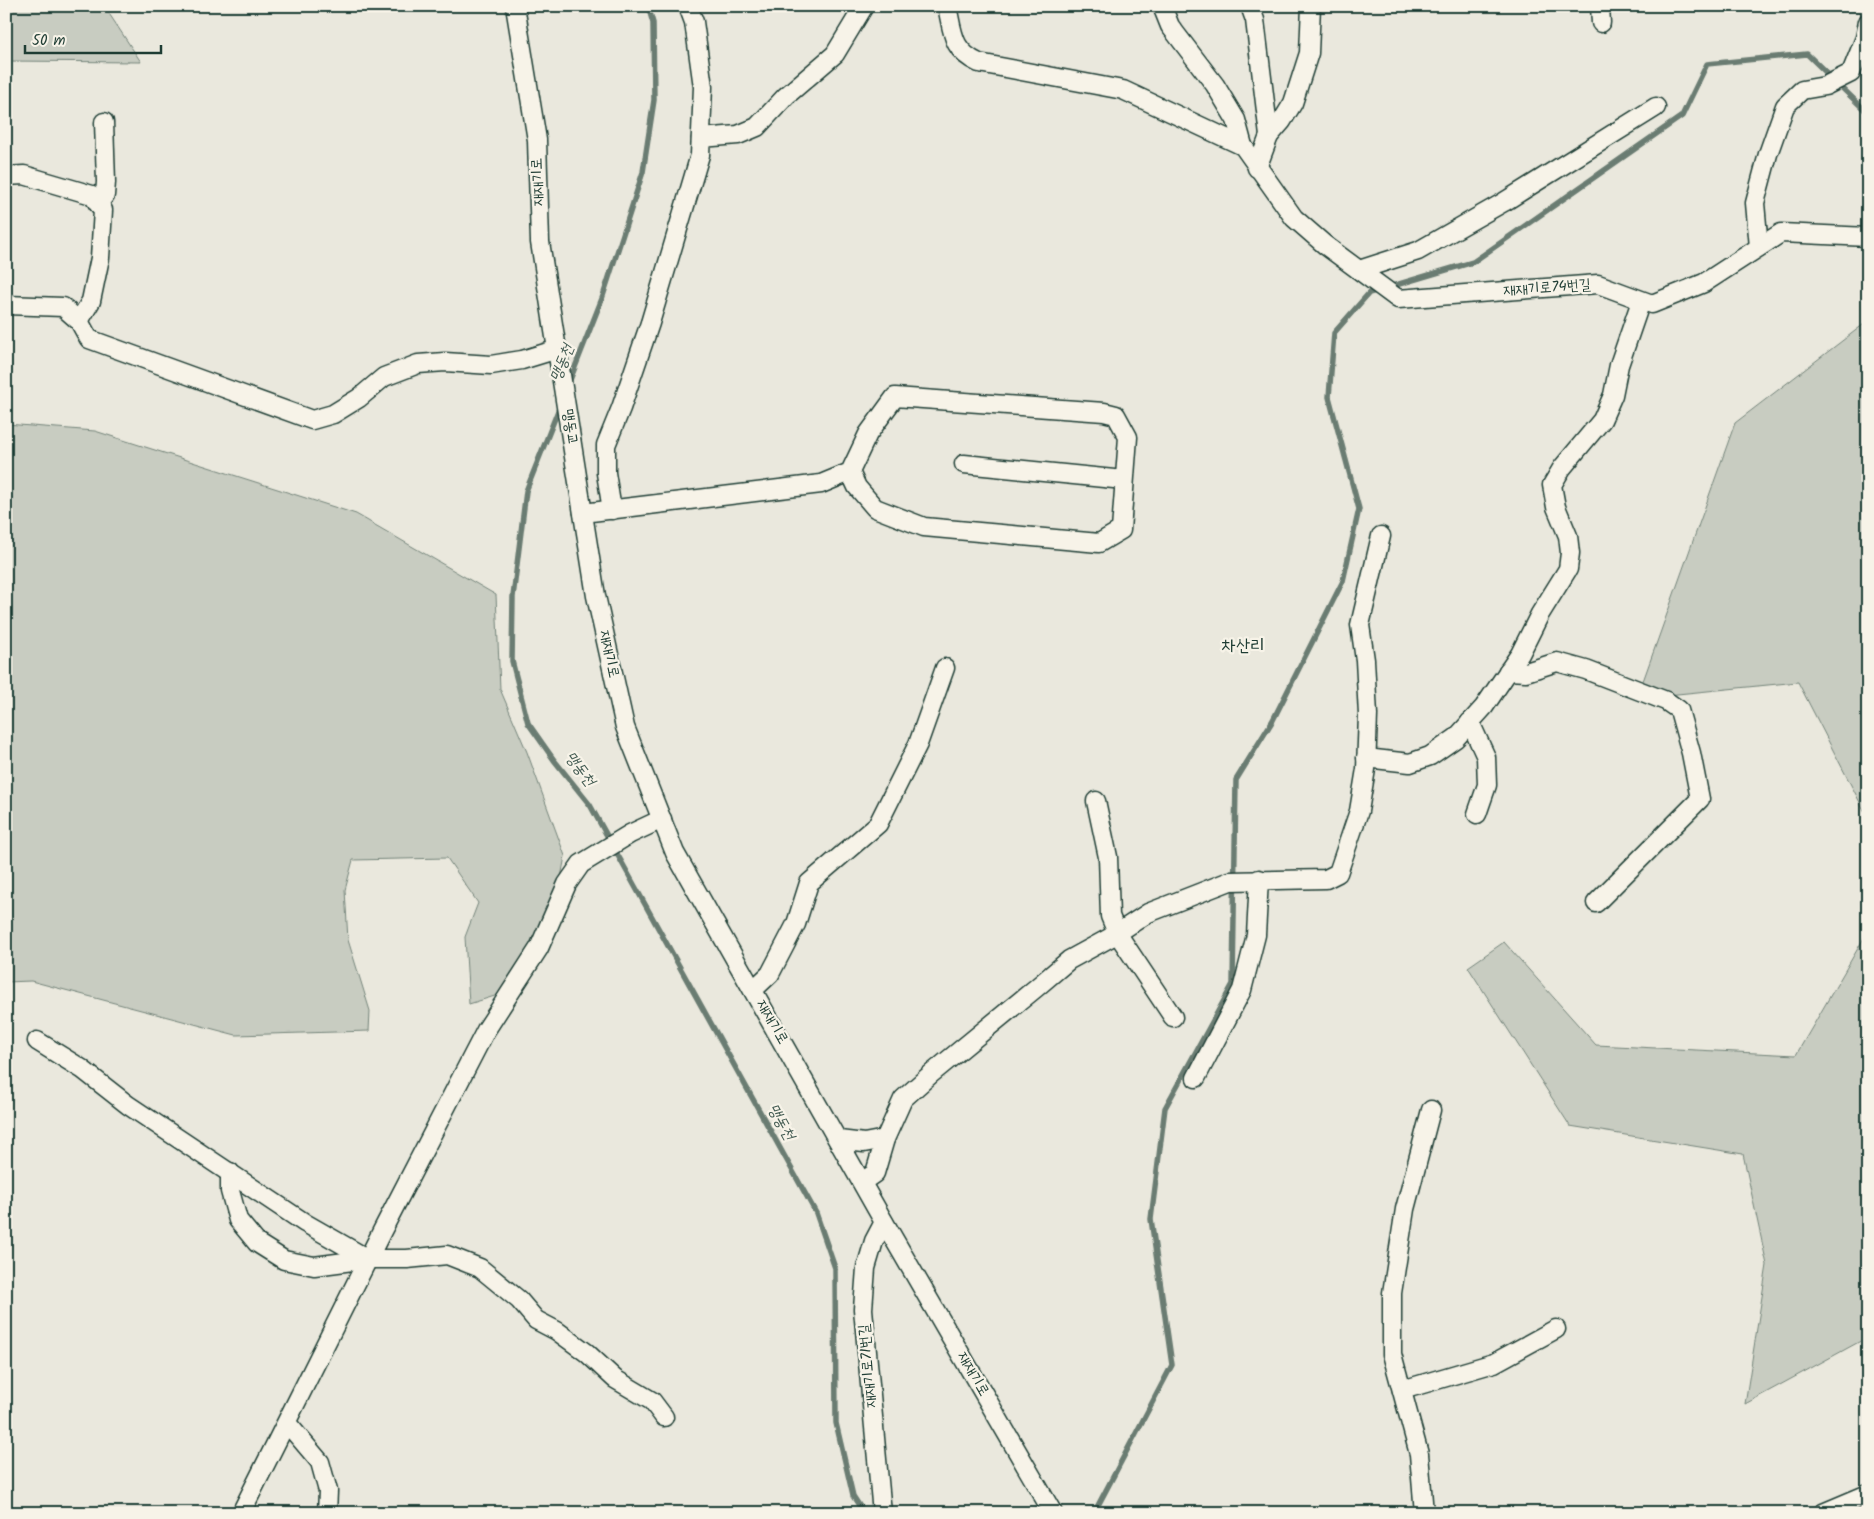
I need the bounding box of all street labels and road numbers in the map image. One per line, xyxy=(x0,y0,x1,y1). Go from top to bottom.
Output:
street label: 재재기로 xyxy=(525,157,551,207)
street label: 재재기로74번길 xyxy=(1502,273,1592,303)
street label: 맹동교 xyxy=(555,407,585,447)
street label: 재재기로 xyxy=(592,628,626,680)
street label: 재재기로 xyxy=(750,995,794,1049)
street label: 재재기로71번길 xyxy=(852,1323,884,1409)
street label: 재재기로 xyxy=(951,1347,995,1401)

